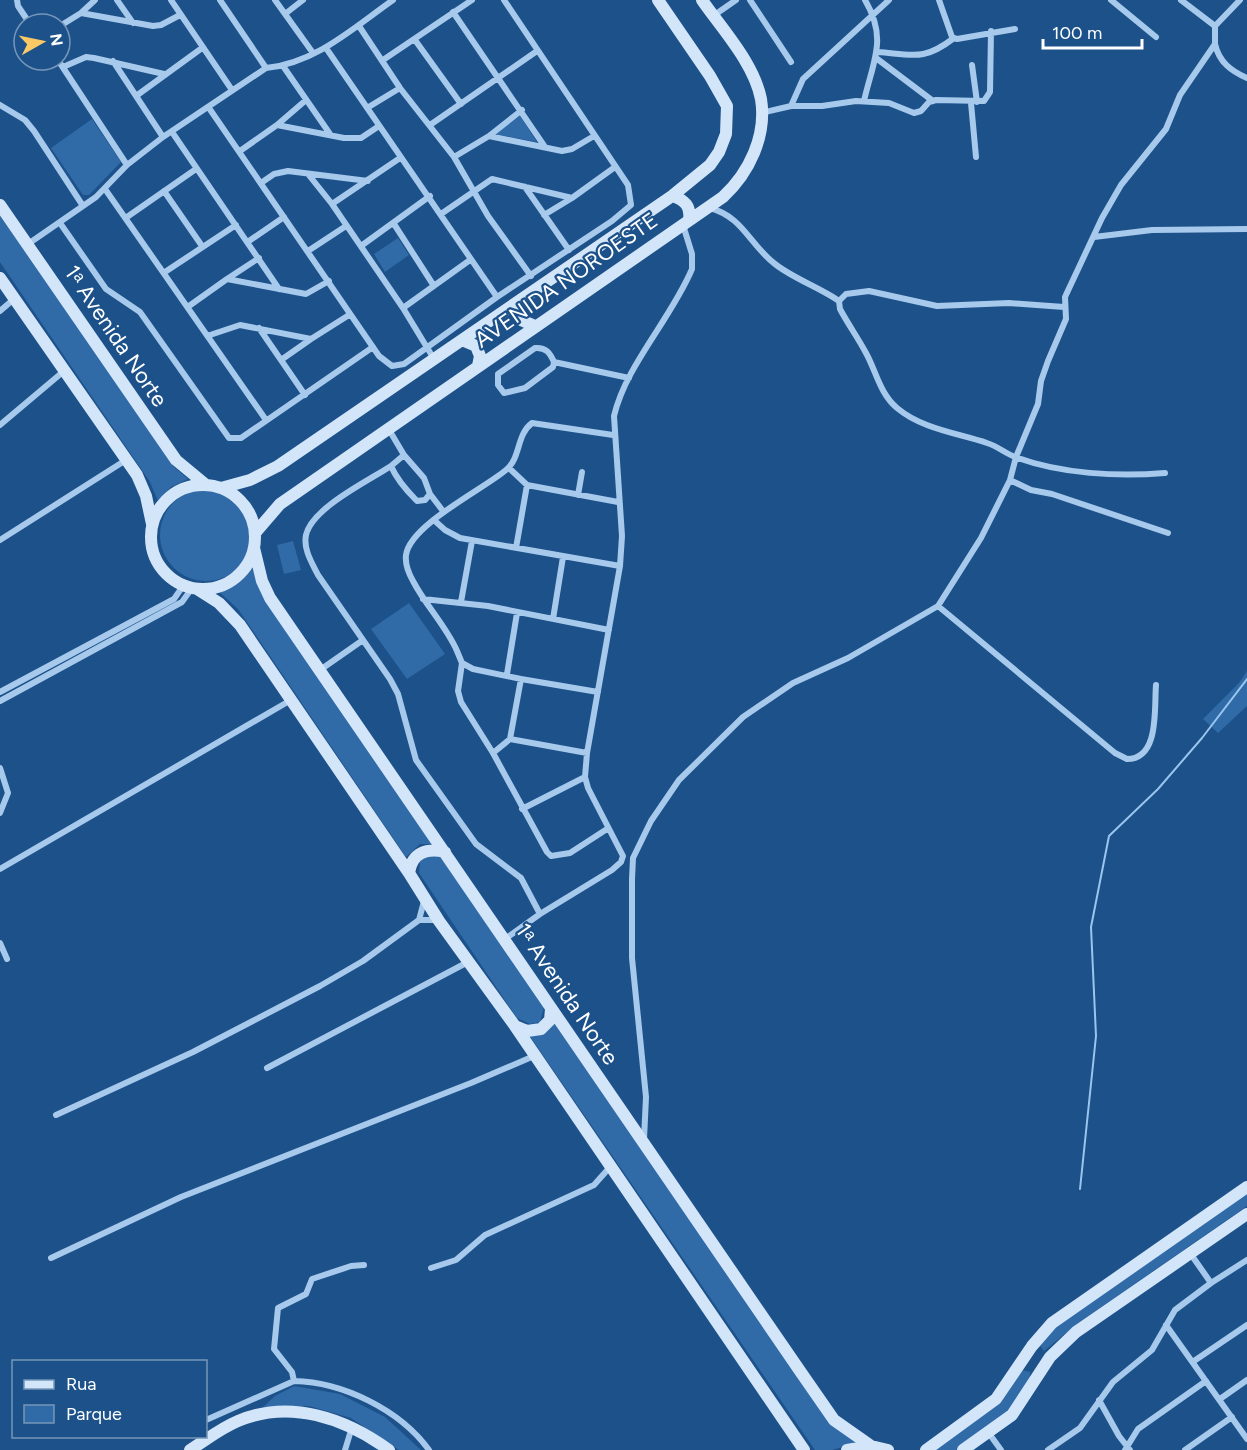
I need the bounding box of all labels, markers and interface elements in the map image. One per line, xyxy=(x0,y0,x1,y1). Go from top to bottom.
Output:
north arrow xyxy=(12,12,72,72)
scale bar xyxy=(1043,12,1142,50)
text: 100 m xyxy=(1052,22,1102,44)
text: N xyxy=(46,32,67,47)
street label: AVENIDA NOROESTE xyxy=(469,207,663,353)
street label: 1ᵃ Avenida Norte xyxy=(59,260,173,412)
street label: 1ᵃ Avenida Norte xyxy=(510,918,624,1070)
legend xyxy=(12,1360,207,1438)
text: Rua xyxy=(66,1373,97,1395)
text: Parque xyxy=(66,1403,122,1425)

